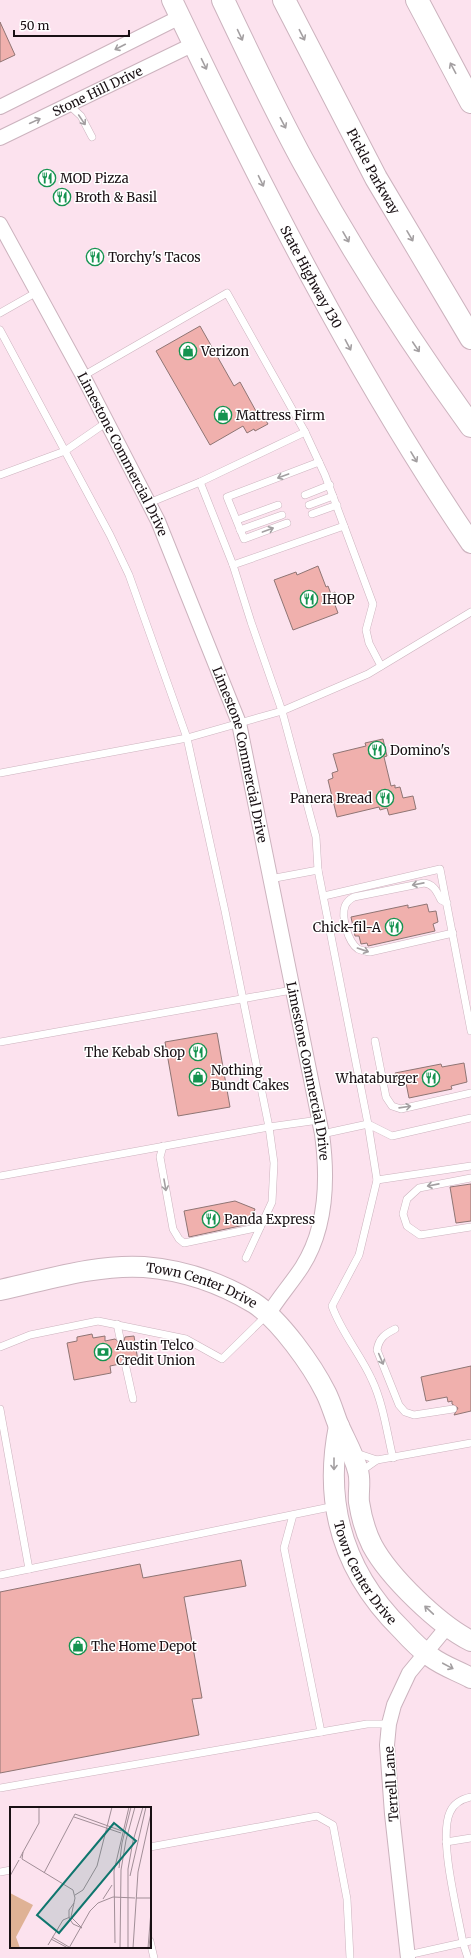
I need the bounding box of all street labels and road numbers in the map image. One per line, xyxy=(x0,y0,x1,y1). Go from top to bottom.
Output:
street label: Stone Hill Drive xyxy=(50,62,145,120)
street label: Pickle Parkway xyxy=(343,125,404,218)
street label: State Highway 130 xyxy=(276,223,346,332)
street label: Limestone Commercial Drive xyxy=(74,370,171,539)
street label: Limestone Commercial Drive xyxy=(208,664,271,845)
street label: Limestone Commercial Drive xyxy=(282,980,333,1161)
street label: Town Center Drive xyxy=(145,1259,260,1312)
street label: Town Center Drive xyxy=(330,1519,400,1628)
street label: Terrell Lane xyxy=(380,1745,403,1822)

